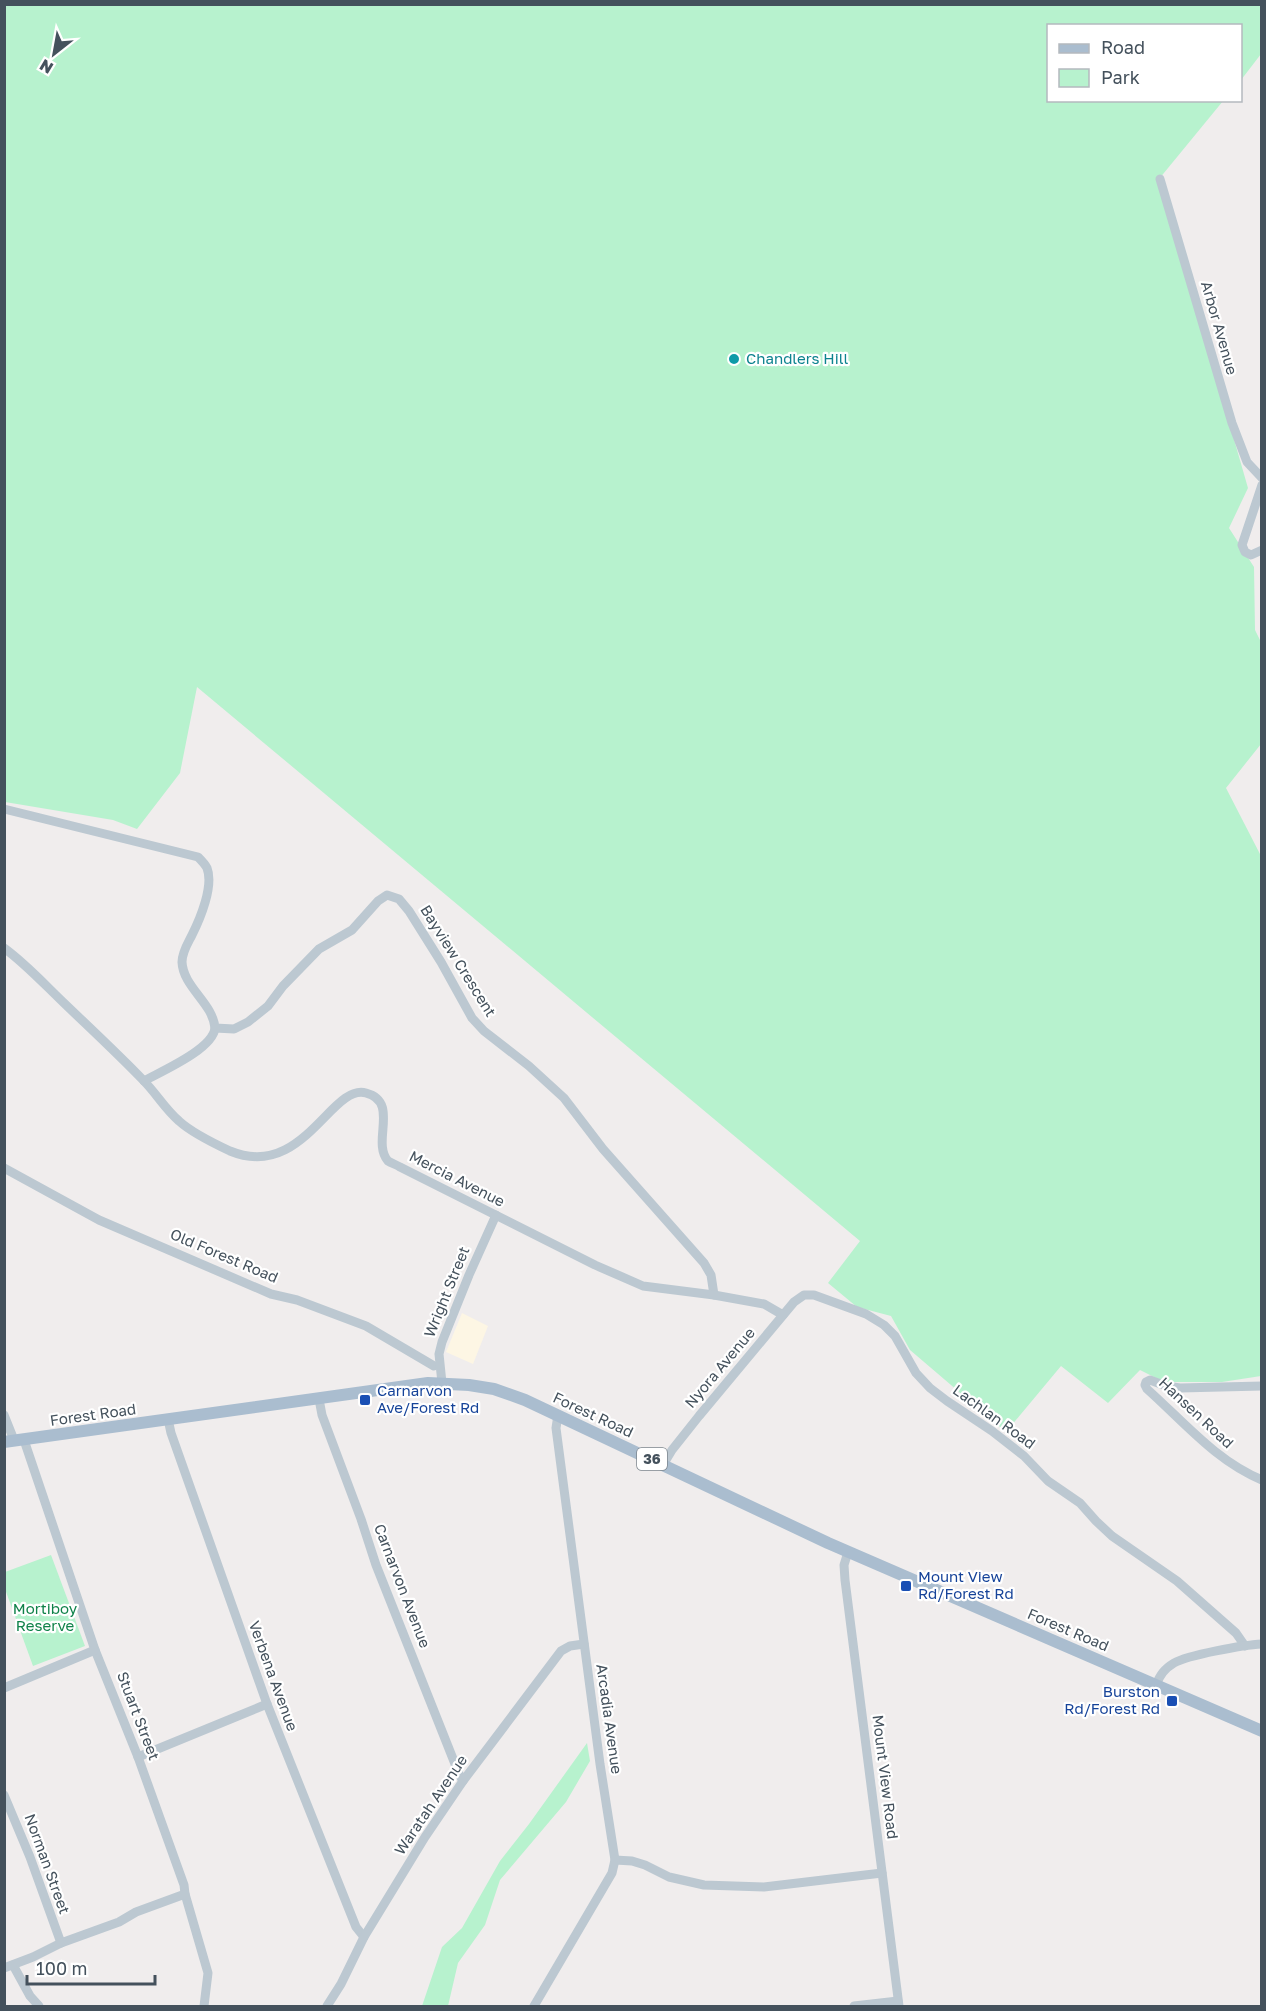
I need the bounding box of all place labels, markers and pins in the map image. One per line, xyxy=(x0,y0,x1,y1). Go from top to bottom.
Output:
place label: Chandlers Hill xyxy=(746,349,848,367)
marker: Chandlers Hill xyxy=(727,352,741,366)
place label: Carnarvon Ave/Forest Rd xyxy=(377,1381,479,1416)
marker: Carnarvon Ave/Forest Rd xyxy=(358,1393,372,1407)
place label: Mount View Rd/Forest Rd xyxy=(918,1567,1014,1602)
marker: Mount View Rd/Forest Rd xyxy=(899,1579,913,1593)
place label: Burston Rd/Forest Rd xyxy=(1064,1682,1160,1717)
marker: Burston Rd/Forest Rd xyxy=(1165,1694,1179,1708)

